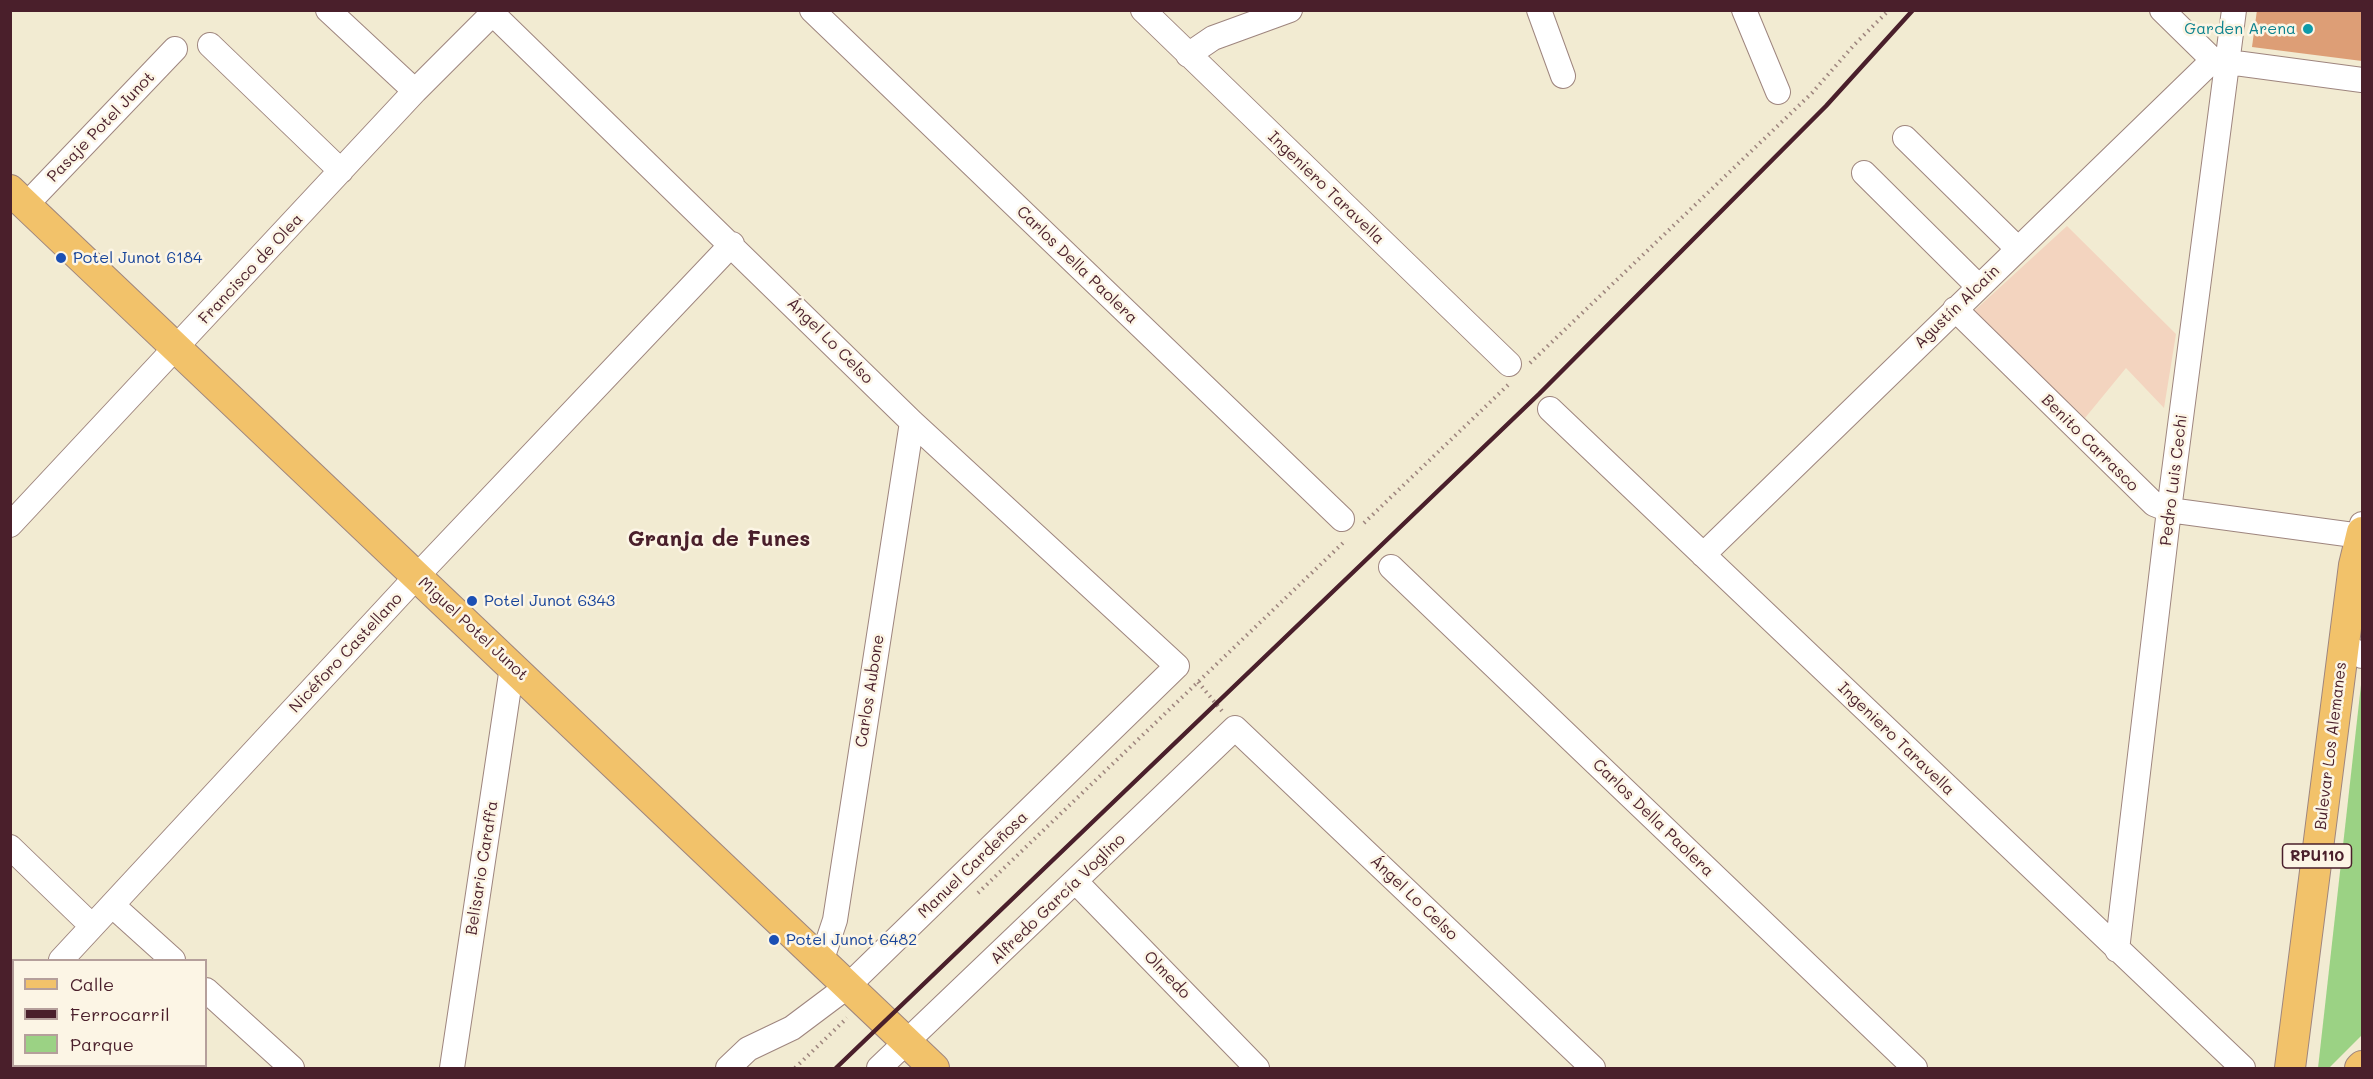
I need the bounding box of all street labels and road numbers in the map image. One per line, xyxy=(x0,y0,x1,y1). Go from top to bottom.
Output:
street label: Pasaje Potel Junot xyxy=(43,68,159,186)
street label: Ingeniero Taravella xyxy=(1264,127,1388,249)
street label: Carlos Della Paolera xyxy=(1012,202,1142,328)
street label: Francisco de Olea xyxy=(195,210,307,328)
street label: Agustín Alcain xyxy=(1910,261,2004,353)
street label: Ángel Lo Celso xyxy=(783,294,877,388)
street label: Benito Carrasco xyxy=(2037,390,2143,496)
street label: Pedro Luis Cechi xyxy=(2156,413,2192,547)
street label: Miguel Potel Junot xyxy=(414,573,532,685)
street label: Nicéforo Castellano xyxy=(285,589,407,717)
street label: Carlos Aubone xyxy=(852,633,888,749)
street label: Bulevar Los Alemanes xyxy=(2311,661,2351,831)
street label: Ingeniero Taravella xyxy=(1834,678,1958,800)
street label: Carlos Della Paolera xyxy=(1588,755,1718,881)
street label: Belisario Caraffa xyxy=(462,799,502,937)
street label: Manuel Cardeñosa xyxy=(914,808,1032,922)
street label: Alfredo García Voglino xyxy=(987,830,1129,968)
road number: RPU110 xyxy=(2282,844,2352,868)
street label: Ángel Lo Celso xyxy=(1366,852,1462,944)
street label: Olmedo xyxy=(1140,947,1194,1003)

